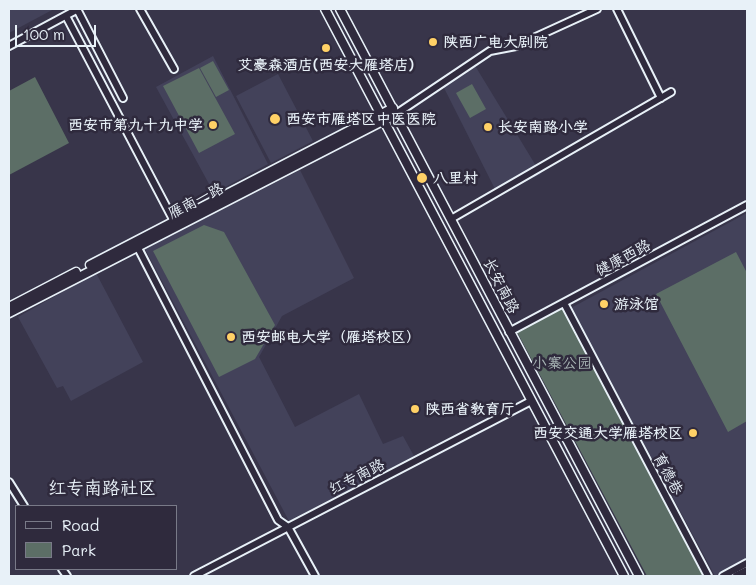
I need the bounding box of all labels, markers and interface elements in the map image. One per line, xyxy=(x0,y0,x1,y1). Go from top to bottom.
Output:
scale bar xyxy=(18,15,99,47)
text: 100 m xyxy=(23,24,65,44)
place label: 陕西广电大剧院 xyxy=(443,33,548,51)
marker: 陕西广电大剧院 xyxy=(427,36,439,48)
marker: 艾豪森酒店(西安大雁塔店) xyxy=(320,42,332,54)
place label: 艾豪森酒店(西安大雁塔店) xyxy=(238,56,414,74)
place label: 西安市雁塔区中医医院 xyxy=(286,110,436,128)
marker: 西安市雁塔区中医医院 xyxy=(268,112,282,126)
place label: 西安市第九十九中学 xyxy=(68,116,203,134)
place label: 长安南路小学 xyxy=(498,118,588,136)
marker: 西安市第九十九中学 xyxy=(207,119,219,131)
marker: 长安南路小学 xyxy=(482,121,494,133)
place label: 八里村 xyxy=(433,169,478,187)
marker: 八里村 xyxy=(415,171,429,185)
street label: 雁南一路 xyxy=(165,179,227,223)
street label: 健康西路 xyxy=(592,236,654,280)
street label: 长安南路 xyxy=(479,255,523,317)
place label: 游泳馆 xyxy=(614,295,659,313)
marker: 游泳馆 xyxy=(598,298,610,310)
place label: 西安邮电大学（雁塔校区） xyxy=(241,328,421,346)
marker: 西安邮电大学（雁塔校区） xyxy=(225,331,237,343)
park label: 小寨公园 xyxy=(532,354,592,372)
place label: 陕西省教育厅 xyxy=(425,400,515,418)
marker: 陕西省教育厅 xyxy=(409,403,421,415)
place label: 西安交通大学雁塔校区 xyxy=(533,424,683,442)
marker: 西安交通大学雁塔校区 xyxy=(687,427,699,439)
street label: 育德巷 xyxy=(649,450,687,498)
street label: 红专南路 xyxy=(326,455,388,499)
district label: 红专南路社区 xyxy=(48,477,156,499)
legend xyxy=(15,505,178,570)
text: Road xyxy=(62,515,99,535)
text: Park xyxy=(62,540,96,560)

